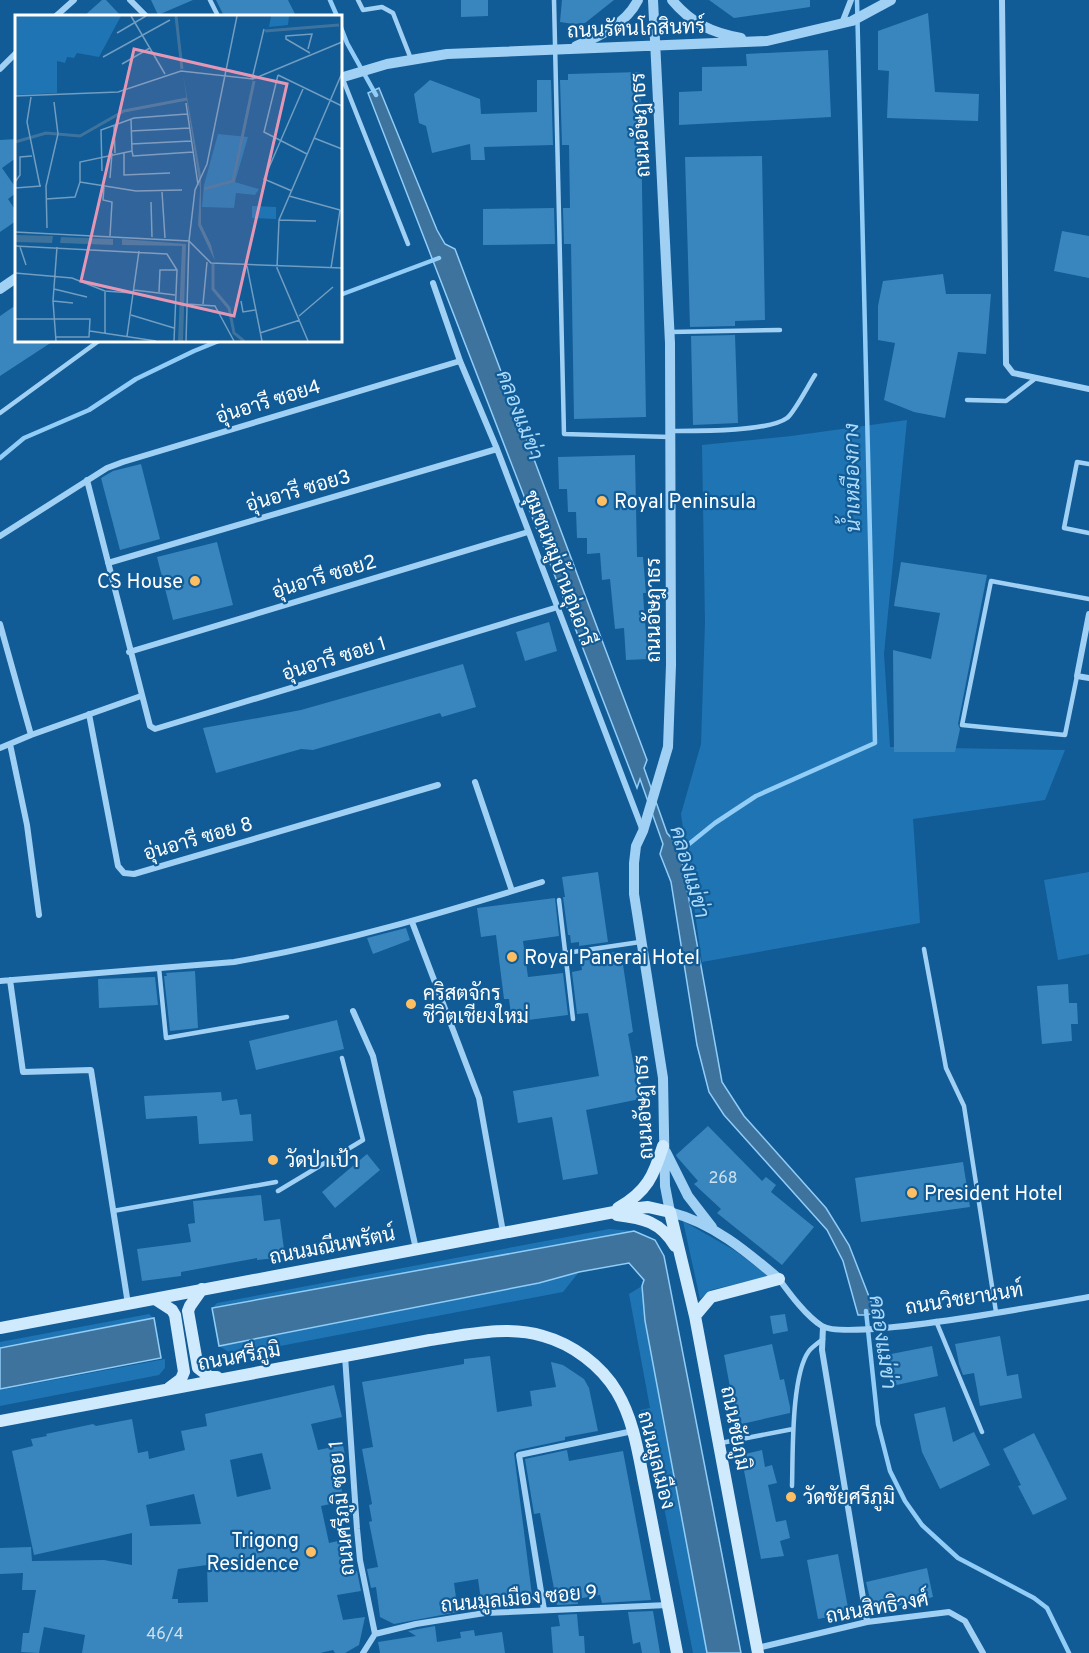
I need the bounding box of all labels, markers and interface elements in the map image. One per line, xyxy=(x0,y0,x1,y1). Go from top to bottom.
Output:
street label: ถนนรัตนโกสินทร์ xyxy=(567,12,705,45)
inset map xyxy=(15,15,342,342)
street label: ถนนอัษฎาธร xyxy=(625,72,658,178)
water label: คลองแม่ข่า xyxy=(489,367,548,464)
street label: อุ่นอารี ซอย4 xyxy=(212,373,324,431)
water label: น้ำเหมืองกาง xyxy=(833,423,868,533)
street label: อุ่นอารี ซอย3 xyxy=(243,463,354,519)
street label: ชุมชนหมู่บ้านอุ่นอารี xyxy=(516,486,602,650)
place label: Royal Peninsula xyxy=(614,490,756,516)
marker: Royal Peninsula xyxy=(595,494,609,508)
street label: อุ่นอารี ซอย2 xyxy=(269,548,380,606)
street label: ถนนอัษฎาธร xyxy=(641,558,668,662)
place label: CS House xyxy=(97,570,183,596)
marker: CS House xyxy=(188,574,202,588)
street label: อุ่นอารี ซอย 1 xyxy=(279,630,390,688)
street label: อุ่นอารี ซอย 8 xyxy=(140,810,256,868)
water label: คลองแม่ข่า xyxy=(663,823,715,922)
place label: Royal Panerai Hotel xyxy=(524,946,700,972)
marker: Royal Panerai Hotel xyxy=(505,950,519,964)
place label: คริสตจักร ชีวิตเชียงใหม่ xyxy=(423,981,529,1031)
marker: คริสตจักร ชีวิตเชียงใหม่ xyxy=(404,997,418,1011)
street label: ถนนอัษฎาธร xyxy=(628,1054,661,1160)
place label: วัดป่าเป้า xyxy=(285,1148,359,1175)
marker: วัดป่าเป้า xyxy=(266,1153,280,1167)
house number: 268 xyxy=(708,1169,738,1189)
place label: President Hotel xyxy=(924,1182,1063,1208)
marker: President Hotel xyxy=(905,1186,919,1200)
street label: ถนนมณีนพรัตน์ xyxy=(267,1219,398,1272)
street label: ถนนวิชยานนท์ xyxy=(903,1275,1025,1322)
water label: คลองแม่ข่า xyxy=(862,1294,901,1391)
street label: ถนนศรีภูมิ xyxy=(196,1336,283,1378)
street label: ถนนชัยภูมิ xyxy=(713,1384,756,1473)
street label: ถนนมูลเมือง xyxy=(630,1408,683,1512)
street label: ถนนศรีภูมิ ซอย 1 xyxy=(322,1439,362,1577)
place label: วัดชัยศรีภูมิ xyxy=(803,1484,895,1512)
marker: วัดชัยศรีภูมิ xyxy=(784,1490,798,1504)
place label: Trigong Residence xyxy=(207,1529,299,1578)
marker: Trigong Residence xyxy=(304,1545,318,1559)
street label: ถนนมูลเมือง ซอย 9 xyxy=(440,1577,599,1620)
street label: ถนนสิทธิวงศ์ xyxy=(823,1584,931,1631)
house number: 46/4 xyxy=(146,1625,184,1645)

